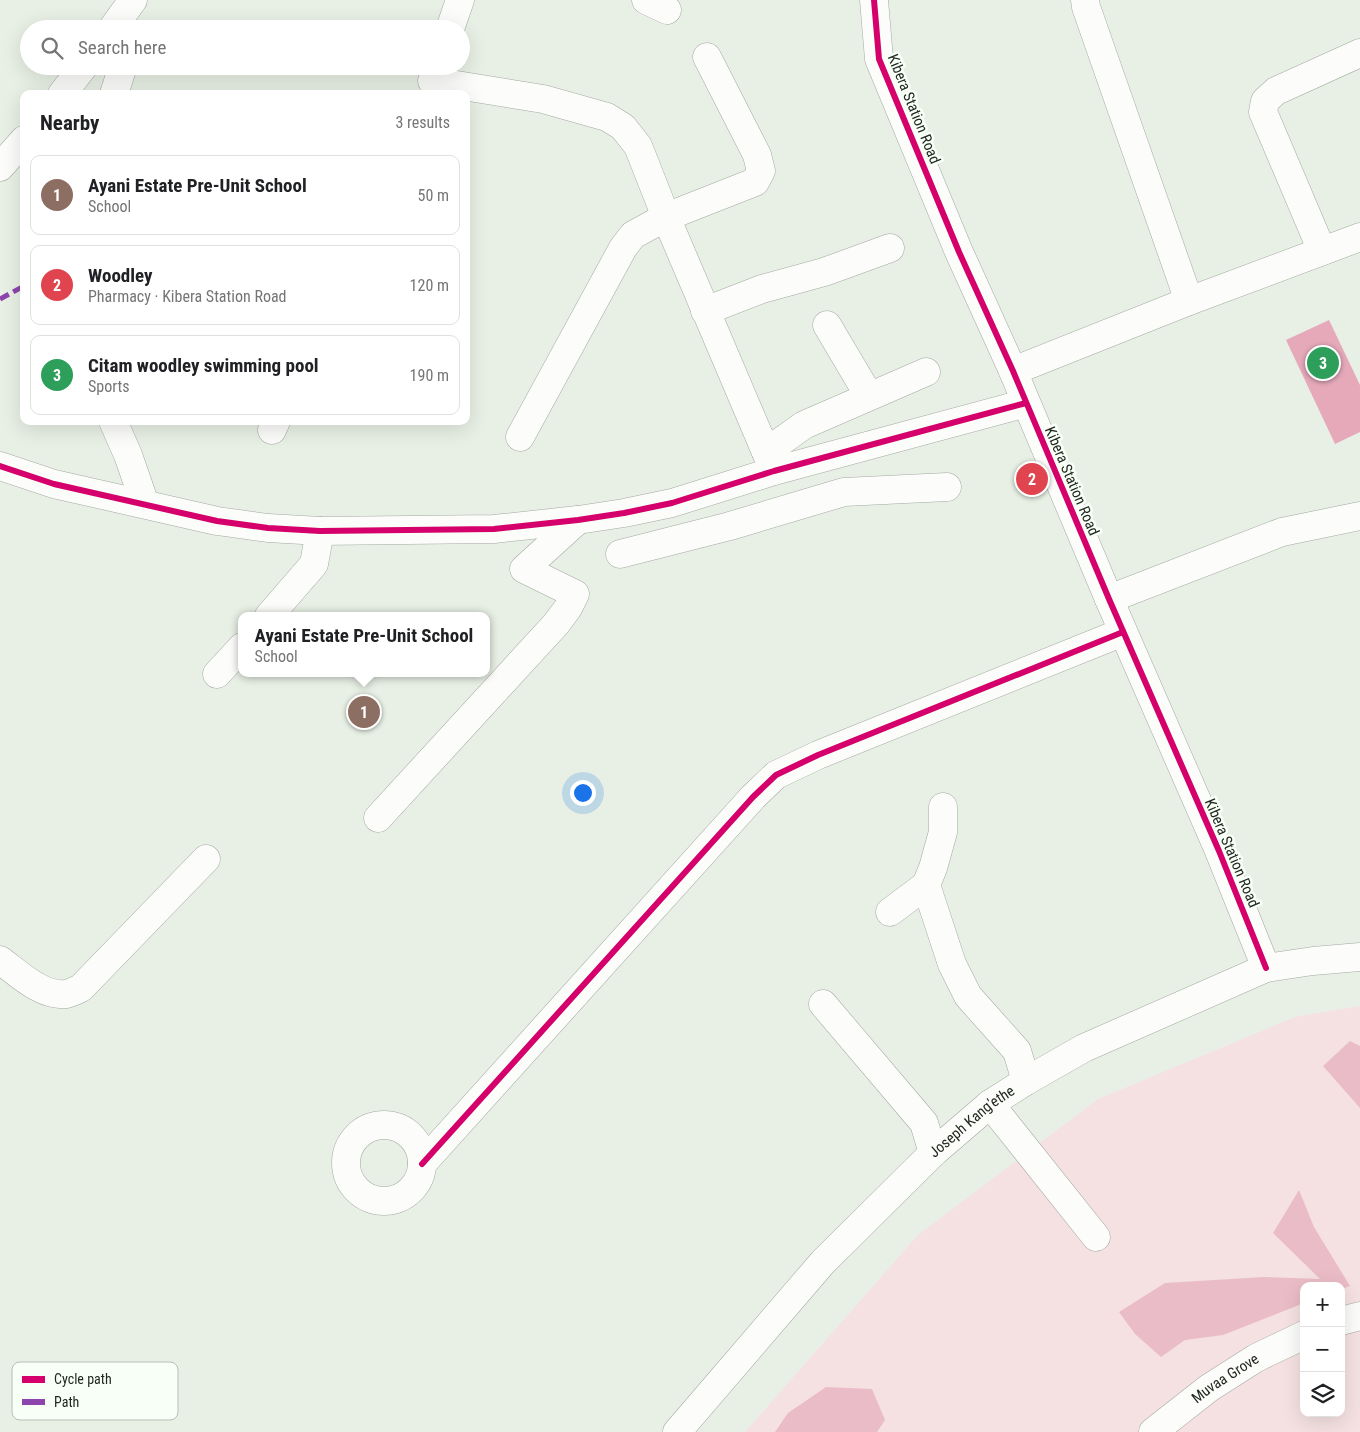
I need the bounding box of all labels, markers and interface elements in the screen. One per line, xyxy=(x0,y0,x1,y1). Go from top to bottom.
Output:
search box xyxy=(20,20,470,75)
icon: search xyxy=(38,34,66,62)
text: Search here xyxy=(78,36,166,59)
street label: Kibera Station Road xyxy=(884,52,944,166)
text: Nearby xyxy=(40,111,99,135)
text: 3 results xyxy=(395,113,450,132)
text: Ayani Estate Pre-Unit School xyxy=(88,174,307,197)
text: 1 xyxy=(53,186,61,205)
text: 50 m xyxy=(417,186,449,205)
text: School xyxy=(88,197,131,216)
text: Woodley xyxy=(88,264,153,287)
text: 2 xyxy=(53,276,61,295)
text: 120 m xyxy=(410,276,449,295)
text: Pharmacy · Kibera Station Road xyxy=(88,287,287,306)
pin: 3 xyxy=(1307,344,1339,382)
text: Citam woodley swimming pool xyxy=(88,354,319,377)
text: 3 xyxy=(53,366,61,385)
text: 190 m xyxy=(410,366,449,385)
text: Sports xyxy=(88,377,130,396)
street label: Kibera Station Road xyxy=(1041,424,1103,538)
pin: 2 xyxy=(1016,460,1048,498)
popup xyxy=(238,612,490,677)
text: Ayani Estate Pre-Unit School xyxy=(255,624,473,647)
text: School xyxy=(255,647,298,666)
pin: 1 xyxy=(348,693,380,731)
your location xyxy=(570,780,596,806)
street label: Kibera Station Road xyxy=(1201,796,1263,910)
street label: Joseph Kang'ethe xyxy=(925,1082,1018,1161)
map controls xyxy=(1300,1282,1345,1417)
button: + xyxy=(1300,1282,1345,1327)
button: − xyxy=(1300,1327,1345,1372)
street label: Muvaa Grove xyxy=(1188,1350,1262,1407)
legend xyxy=(12,1362,178,1420)
text: Cycle path xyxy=(54,1371,112,1387)
button: layers xyxy=(1300,1372,1345,1417)
text: Path xyxy=(54,1394,79,1410)

